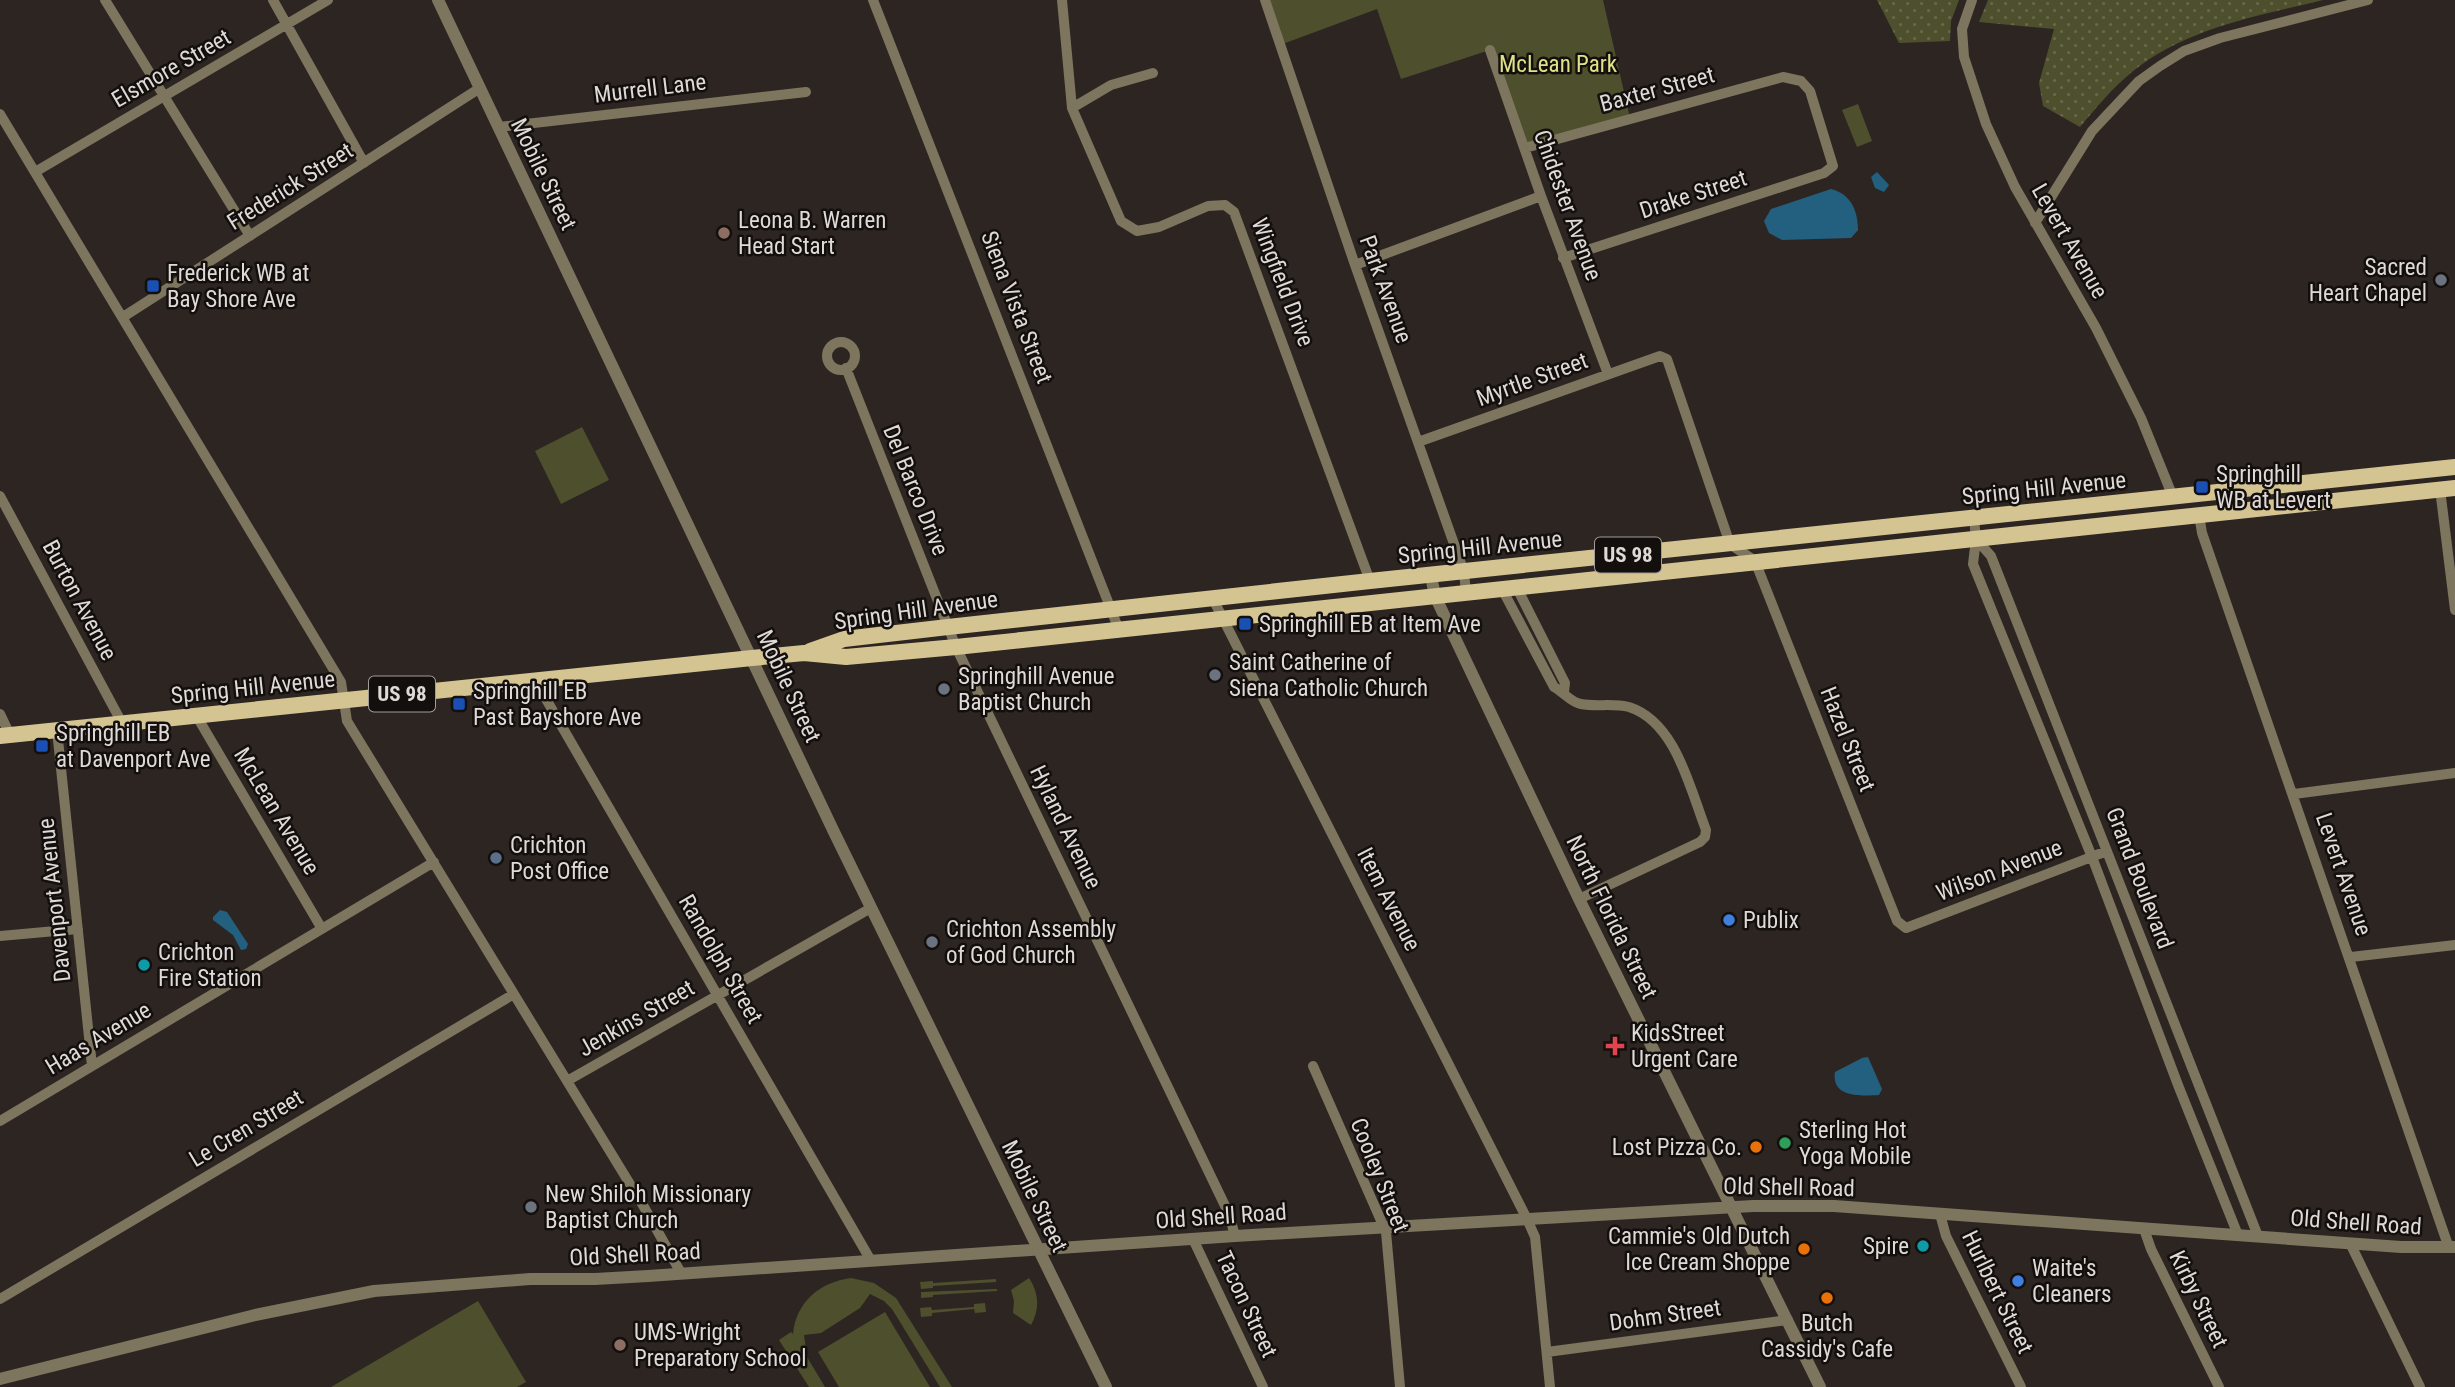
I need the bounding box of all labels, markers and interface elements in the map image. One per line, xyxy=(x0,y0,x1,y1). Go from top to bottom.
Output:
street label: Elsmore Street xyxy=(107,24,236,113)
park label: McLean Park xyxy=(1499,51,1618,78)
street label: Baxter Street xyxy=(1597,61,1717,118)
street label: Murrell Lane xyxy=(592,68,708,109)
street label: Mobile Street xyxy=(505,114,582,234)
street label: Chidester Avenue xyxy=(1528,126,1607,284)
street label: Frederick Street xyxy=(222,137,358,236)
street label: Drake Street xyxy=(1636,165,1750,224)
street label: Levert Avenue xyxy=(2026,179,2113,303)
place label: Leona B. Warren Head Start xyxy=(738,207,887,260)
street label: Wingfield Drive xyxy=(1246,214,1319,350)
marker: Leona B. Warren Head Start xyxy=(716,225,732,241)
street label: Siena Vista Street xyxy=(975,227,1058,387)
street label: Park Avenue xyxy=(1354,232,1417,347)
place label: Sacred Heart Chapel xyxy=(2309,254,2427,307)
place label: Frederick WB at Bay Shore Ave xyxy=(167,260,309,313)
marker: Sacred Heart Chapel xyxy=(2433,272,2449,288)
marker: Frederick WB at Bay Shore Ave xyxy=(145,278,161,294)
street label: Myrtle Street xyxy=(1473,347,1592,412)
street label: Del Barco Drive xyxy=(877,421,954,559)
place label: Springhill WB at Levert xyxy=(2216,461,2331,514)
street label: Spring Hill Avenue xyxy=(1961,466,2127,511)
marker: Springhill WB at Levert xyxy=(2194,479,2210,495)
street label: Spring Hill Avenue xyxy=(1397,525,1563,570)
street label: Burton Avenue xyxy=(37,536,122,665)
road number: US 98 xyxy=(1595,538,1661,572)
street label: Spring Hill Avenue xyxy=(833,586,1000,635)
place label: Springhill EB at Item Ave xyxy=(1259,611,1481,638)
marker: Springhill EB at Item Ave xyxy=(1237,616,1253,632)
street label: Mobile Street xyxy=(751,626,826,747)
place label: Saint Catherine of Siena Catholic Church xyxy=(1229,649,1428,702)
place label: Springhill Avenue Baptist Church xyxy=(958,663,1114,716)
street label: Spring Hill Avenue xyxy=(170,665,336,710)
marker: Saint Catherine of Siena Catholic Church xyxy=(1207,667,1223,683)
road number: US 98 xyxy=(369,676,435,712)
place label: Springhill EB Past Bayshore Ave xyxy=(473,678,641,731)
marker: Springhill Avenue Baptist Church xyxy=(936,681,952,697)
street label: Hazel Street xyxy=(1814,683,1881,795)
marker: Springhill EB Past Bayshore Ave xyxy=(451,696,467,712)
place label: Springhill EB at Davenport Ave xyxy=(56,720,210,773)
marker: Springhill EB at Davenport Ave xyxy=(34,738,50,754)
street label: McLean Avenue xyxy=(228,743,325,880)
street label: Hyland Avenue xyxy=(1024,761,1107,893)
street label: Grand Boulevard xyxy=(2100,804,2179,953)
street label: Levert Avenue xyxy=(2310,809,2377,939)
street label: Davenport Avenue xyxy=(32,817,77,983)
street label: North Florida Street xyxy=(1560,831,1663,1003)
place label: Crichton Post Office xyxy=(510,832,609,885)
street label: Wilson Avenue xyxy=(1932,834,2066,907)
street label: Item Avenue xyxy=(1351,843,1426,955)
marker: Crichton Post Office xyxy=(488,850,504,866)
street label: Randolph Street xyxy=(673,890,768,1028)
place label: Publix xyxy=(1743,907,1799,934)
marker: Publix xyxy=(1721,912,1737,928)
place label: Crichton Assembly of God Church xyxy=(946,916,1117,969)
marker: Crichton Assembly of God Church xyxy=(924,934,940,950)
place label: Crichton Fire Station xyxy=(158,939,262,992)
marker: Crichton Fire Station xyxy=(136,957,152,973)
street label: Jenkins Street xyxy=(573,974,699,1062)
street label: Haas Avenue xyxy=(41,996,156,1080)
place label: KidsStreet Urgent Care xyxy=(1631,1020,1738,1073)
marker: KidsStreet Urgent Care xyxy=(1605,1036,1625,1056)
street label: Le Cren Street xyxy=(184,1084,308,1173)
street label: Cooley Street xyxy=(1344,1114,1415,1236)
place label: Sterling Hot Yoga Mobile xyxy=(1799,1117,1911,1170)
place label: Lost Pizza Co. xyxy=(1612,1134,1742,1161)
marker: Sterling Hot Yoga Mobile xyxy=(1777,1135,1793,1151)
street label: Mobile Street xyxy=(996,1136,1073,1256)
marker: Lost Pizza Co. xyxy=(1748,1139,1764,1155)
street label: Old Shell Road xyxy=(1723,1173,1855,1202)
place label: New Shiloh Missionary Baptist Church xyxy=(545,1181,752,1234)
street label: Old Shell Road xyxy=(1154,1198,1288,1235)
marker: New Shiloh Missionary Baptist Church xyxy=(523,1199,539,1215)
street label: Old Shell Road xyxy=(2289,1204,2423,1241)
place label: Cammie's Old Dutch Ice Cream Shoppe xyxy=(1608,1223,1790,1276)
street label: Hurlbert Street xyxy=(1956,1226,2039,1358)
place label: Spire xyxy=(1863,1233,1909,1260)
street label: Old Shell Road xyxy=(569,1238,701,1271)
marker: Spire xyxy=(1915,1238,1931,1254)
marker: Cammie's Old Dutch Ice Cream Shoppe xyxy=(1796,1241,1812,1257)
street label: Kirby Street xyxy=(2163,1246,2234,1352)
street label: Tacon Street xyxy=(1210,1247,1283,1362)
place label: Waite's Cleaners xyxy=(2032,1255,2112,1308)
marker: Waite's Cleaners xyxy=(2010,1273,2026,1289)
marker: Butch Cassidy's Cafe xyxy=(1819,1290,1835,1306)
street label: Dohm Street xyxy=(1608,1294,1723,1337)
place label: Butch Cassidy's Cafe xyxy=(1761,1310,1893,1363)
place label: UMS-Wright Preparatory School xyxy=(634,1319,806,1372)
marker: UMS-Wright Preparatory School xyxy=(612,1337,628,1353)

